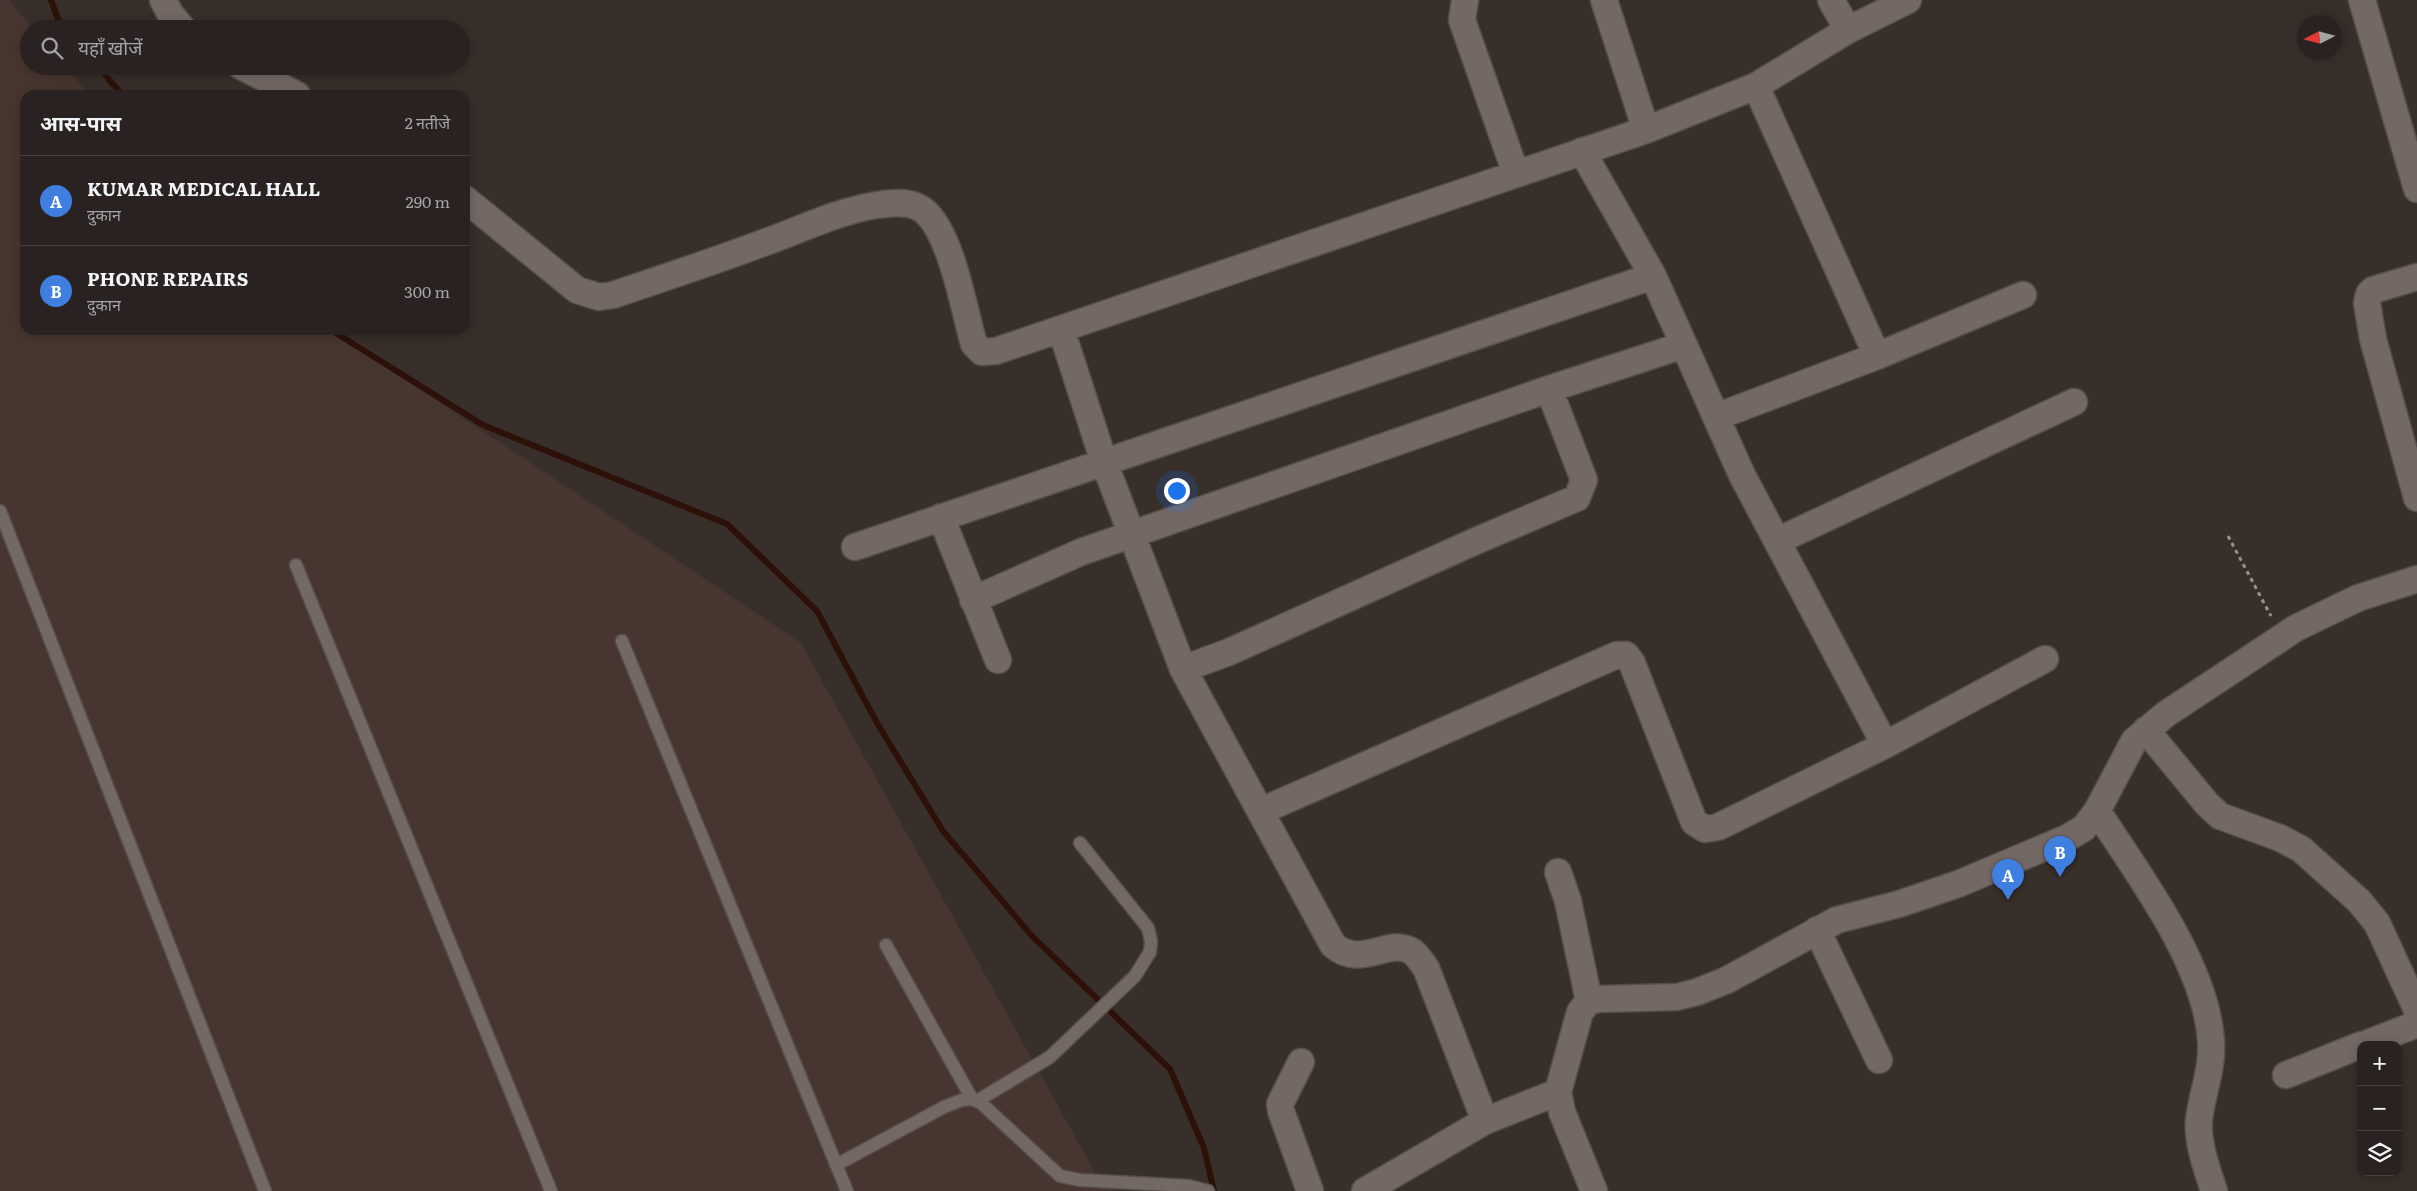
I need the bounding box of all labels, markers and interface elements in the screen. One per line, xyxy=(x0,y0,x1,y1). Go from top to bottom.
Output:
north arrow xyxy=(2297,15,2342,60)
search box xyxy=(20,20,470,75)
text: यहाँ खोजें xyxy=(78,33,142,61)
icon: search xyxy=(38,34,66,62)
text: आस-पास xyxy=(40,106,121,137)
text: 2 नतीजे xyxy=(405,110,450,134)
text: KUMAR MEDICAL HALL xyxy=(87,174,320,202)
text: A xyxy=(50,189,62,213)
text: 290 m xyxy=(406,189,450,213)
text: दुकान xyxy=(87,202,121,226)
text: PHONE REPAIRS xyxy=(87,264,248,292)
text: B xyxy=(50,279,62,303)
text: 300 m xyxy=(404,279,450,303)
text: दुकान xyxy=(87,292,121,316)
your location xyxy=(1164,478,1190,504)
pin: B xyxy=(2044,836,2076,877)
pin: A xyxy=(1992,859,2024,900)
map controls xyxy=(2357,1041,2402,1176)
button: + xyxy=(2357,1041,2402,1086)
button: − xyxy=(2357,1086,2402,1131)
button: layers xyxy=(2357,1131,2402,1176)

